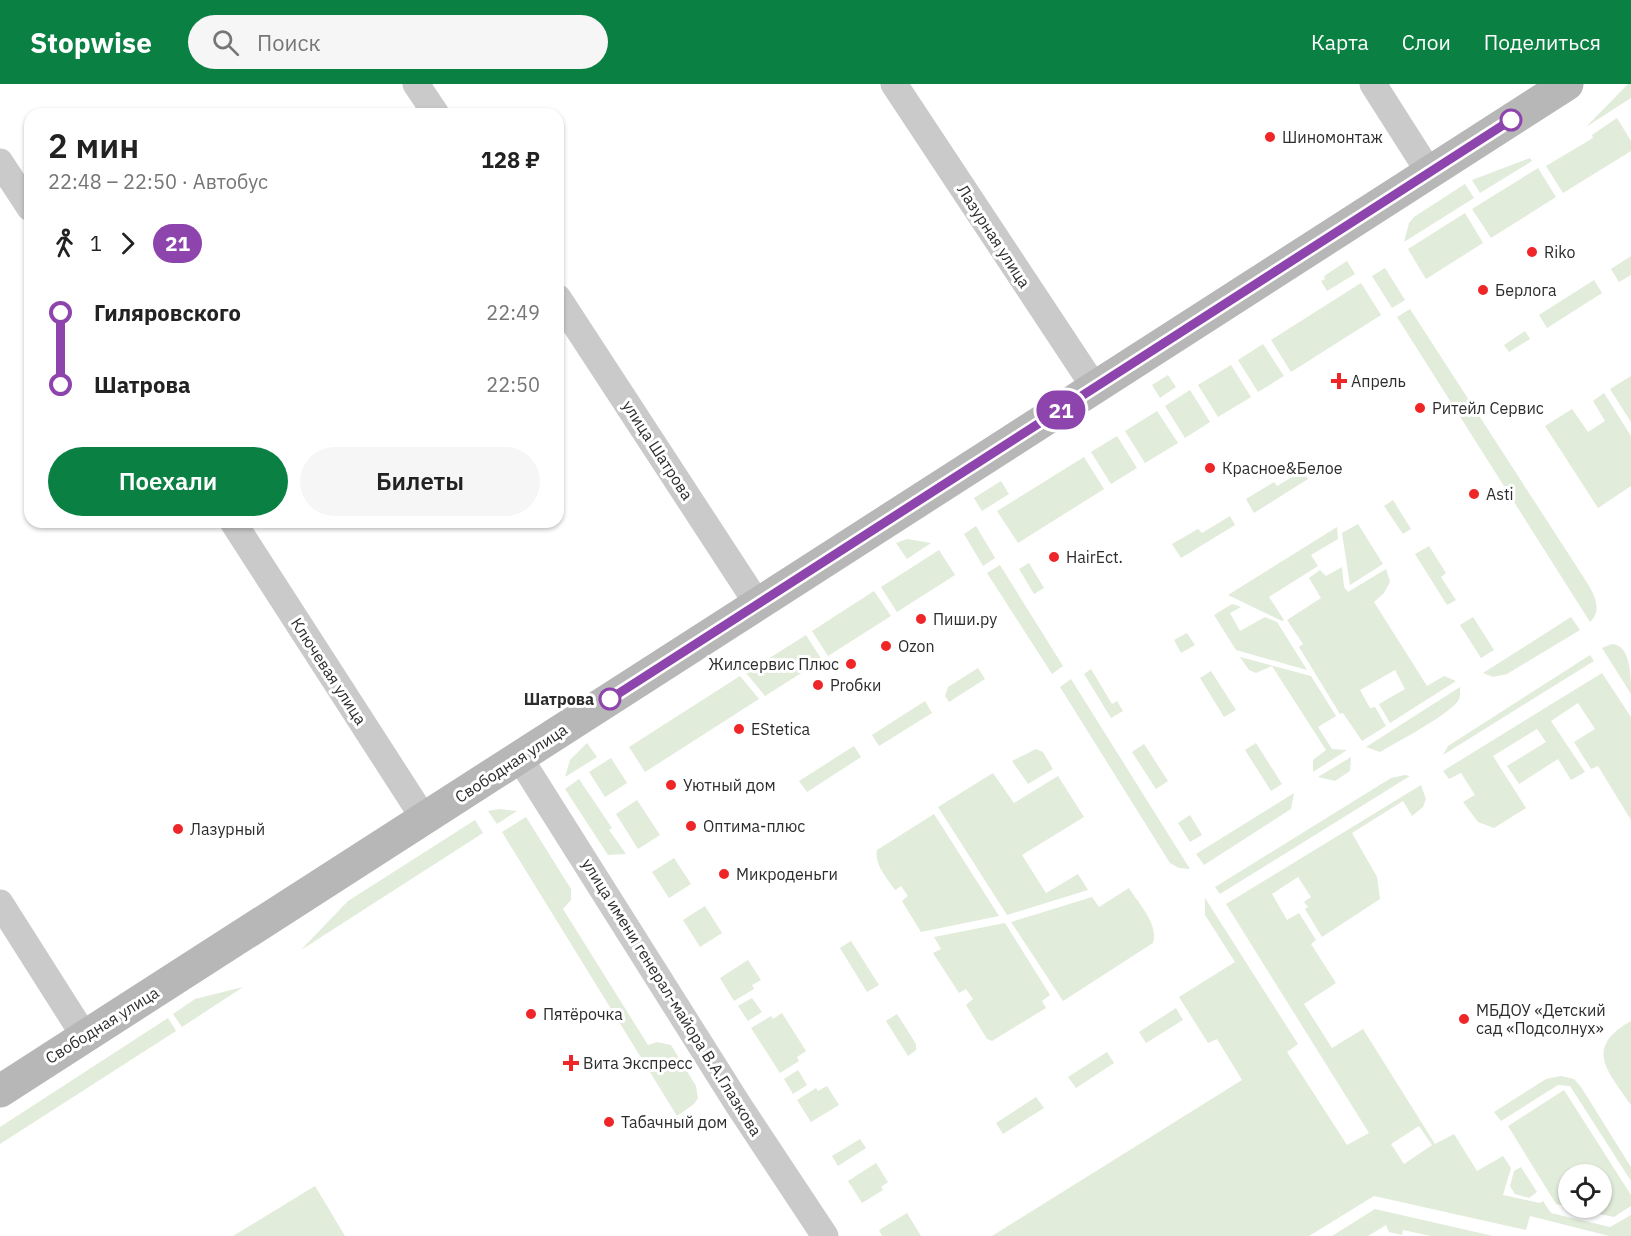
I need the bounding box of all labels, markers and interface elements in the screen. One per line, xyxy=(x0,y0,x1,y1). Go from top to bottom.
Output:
search box xyxy=(188,15,608,69)
text: Stopwise xyxy=(30,24,152,61)
icon: search xyxy=(209,26,242,59)
text: Поиск xyxy=(257,28,321,57)
text: Карта xyxy=(1311,28,1369,56)
text: Слои xyxy=(1402,28,1451,56)
text: Поделиться xyxy=(1484,28,1601,56)
unlabelled marker xyxy=(1500,109,1522,131)
text: 2 мин xyxy=(48,124,139,167)
place label: Шиномонтаж xyxy=(1282,127,1383,147)
marker: Шиномонтаж xyxy=(1263,130,1277,144)
text: 128 ₽ xyxy=(481,145,540,174)
text: 22:48 – 22:50 · Автобус xyxy=(48,168,268,195)
street label: Лазурная улица xyxy=(953,181,1035,292)
icon: walk xyxy=(48,227,81,260)
icon: forward xyxy=(111,227,144,260)
text: 21 xyxy=(165,229,190,257)
text: 1 xyxy=(90,230,102,257)
place label: Riko xyxy=(1544,242,1575,262)
marker: Riko xyxy=(1525,245,1539,259)
place label: Берлога xyxy=(1495,280,1557,300)
marker: Берлога xyxy=(1476,283,1490,297)
text: Гиляровского xyxy=(94,298,241,327)
text: 22:49 xyxy=(486,299,540,326)
text: Шатрова xyxy=(94,370,191,399)
text: 22:50 xyxy=(486,371,540,398)
place label: Апрель xyxy=(1351,371,1406,391)
marker: Апрель xyxy=(1332,374,1346,388)
line badge: 21 xyxy=(1034,390,1088,430)
street label: улица Шатрова xyxy=(618,396,698,504)
text: 21 xyxy=(1048,396,1074,424)
place label: Ритейл Сервис xyxy=(1432,398,1544,418)
marker: Ритейл Сервис xyxy=(1413,401,1427,415)
button: Поехали xyxy=(48,447,288,516)
button: Билеты xyxy=(300,447,540,516)
place label: Красное&Белое xyxy=(1222,458,1343,478)
marker: Красное&Белое xyxy=(1203,461,1217,475)
place label: Asti xyxy=(1486,484,1514,504)
marker: Asti xyxy=(1467,487,1481,501)
place label: HairEct. xyxy=(1066,547,1123,567)
marker: HairEct. xyxy=(1047,550,1061,564)
place label: Пиши.ру xyxy=(933,609,997,629)
marker: Пиши.ру xyxy=(914,612,928,626)
street label: Ключевая улица xyxy=(287,614,371,729)
place label: Ozon xyxy=(898,636,935,656)
marker: Ozon xyxy=(879,639,893,653)
place label: Жилсервис Плюс xyxy=(708,654,839,674)
marker: Жилсервис Плюс xyxy=(844,657,858,671)
place label: Proбки xyxy=(830,675,882,695)
marker: Proбки xyxy=(811,678,825,692)
marker: Шатрова xyxy=(599,688,621,710)
place label: Шатрова xyxy=(524,689,594,709)
street label: Свободная улица xyxy=(451,719,571,807)
place label: EStetica xyxy=(751,719,811,739)
marker: EStetica xyxy=(732,722,746,736)
place label: Уютный дом xyxy=(683,775,776,795)
marker: Уютный дом xyxy=(664,778,678,792)
place label: Оптима-плюс xyxy=(703,816,805,836)
place label: Лазурный xyxy=(190,819,265,839)
marker: Оптима-плюс xyxy=(684,819,698,833)
marker: Лазурный xyxy=(171,822,185,836)
street label: улица имени генерал-майора В.А.Глазкова xyxy=(578,854,766,1140)
place label: Микроденьги xyxy=(736,864,838,884)
marker: Микроденьги xyxy=(717,867,731,881)
street label: Свободная улица xyxy=(42,982,163,1068)
place label: МБДОУ «Детский сад «Подсолнух» xyxy=(1476,1000,1606,1038)
place label: Пятёрочка xyxy=(543,1004,623,1024)
marker: Пятёрочка xyxy=(524,1007,538,1021)
marker: МБДОУ «Детский сад «Подсолнух» xyxy=(1457,1012,1471,1026)
place label: Вита Экспресс xyxy=(583,1053,692,1073)
marker: Вита Экспресс xyxy=(564,1056,578,1070)
place label: Табачный дом xyxy=(621,1112,727,1132)
marker: Табачный дом xyxy=(602,1115,616,1129)
map controls xyxy=(1558,1164,1612,1218)
button: locate xyxy=(1558,1164,1612,1218)

